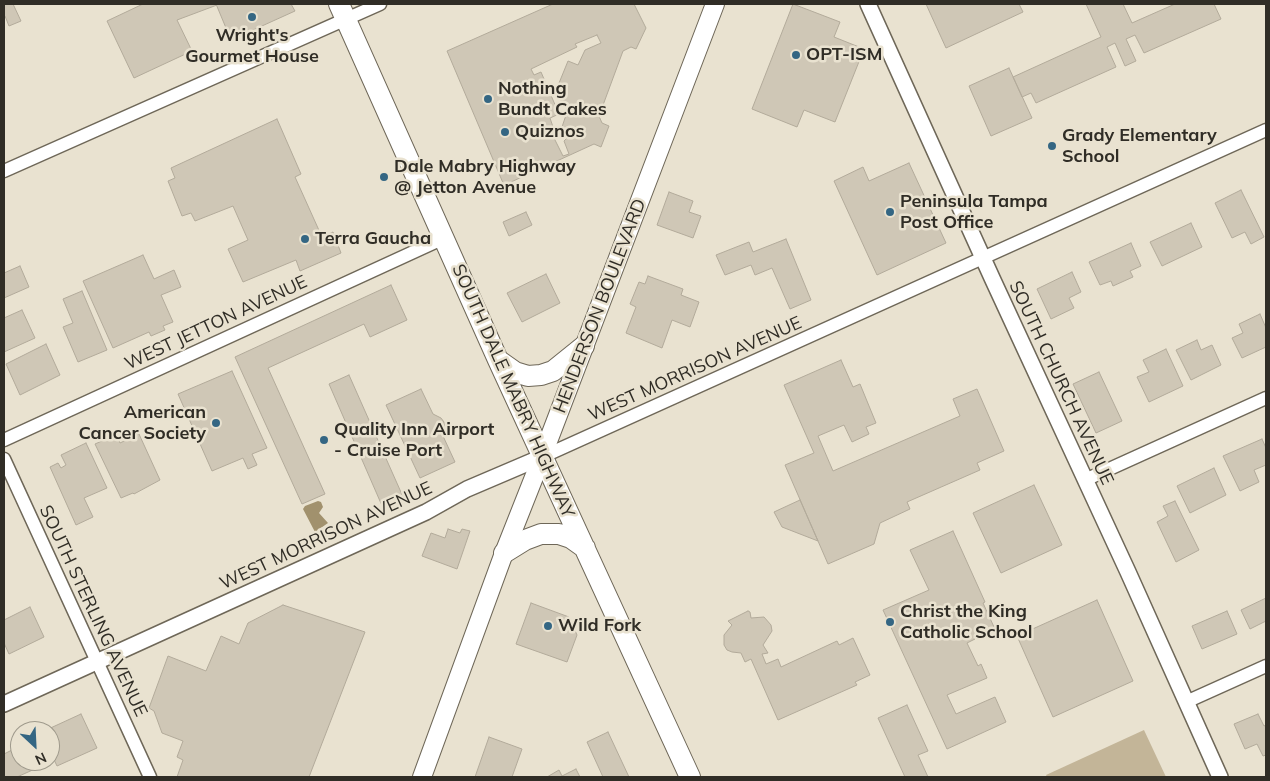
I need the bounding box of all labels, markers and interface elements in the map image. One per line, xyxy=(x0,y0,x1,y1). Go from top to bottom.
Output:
marker: Wright's Gourmet House xyxy=(246,11,258,23)
place label: Wright's Gourmet House xyxy=(185,25,319,68)
place label: OPT-ISM xyxy=(806,44,882,66)
marker: OPT-ISM xyxy=(790,49,802,61)
place label: Nothing Bundt Cakes xyxy=(498,78,607,120)
marker: Nothing Bundt Cakes xyxy=(482,93,494,105)
place label: Quiznos xyxy=(515,121,585,143)
place label: Grady Elementary School xyxy=(1062,125,1217,168)
marker: Quiznos xyxy=(499,126,511,138)
marker: Grady Elementary School xyxy=(1046,140,1058,152)
place label: Dale Mabry Highway @ Jetton Avenue xyxy=(394,156,576,198)
marker: Dale Mabry Highway @ Jetton Avenue xyxy=(378,171,390,183)
place label: Peninsula Tampa Post Office xyxy=(900,191,1048,233)
street label: HENDERSON BOULEVARD xyxy=(549,196,651,416)
marker: Peninsula Tampa Post Office xyxy=(884,206,896,218)
place label: Terra Gaucha xyxy=(315,228,431,250)
marker: Terra Gaucha xyxy=(299,233,311,245)
street label: SOUTH DALE MABRY HIGHWAY xyxy=(447,261,579,521)
street label: WEST JETTON AVENUE xyxy=(121,271,311,375)
street label: SOUTH CHURCH AVENUE xyxy=(1004,278,1118,488)
street label: WEST MORRISON AVENUE xyxy=(585,312,805,426)
place label: American Cancer Society xyxy=(79,402,206,444)
marker: American Cancer Society xyxy=(210,417,222,429)
place label: Quality Inn Airport - Cruise Port xyxy=(334,419,494,462)
marker: Quality Inn Airport - Cruise Port xyxy=(318,434,330,446)
street label: WEST MORRISON AVENUE xyxy=(216,477,436,595)
street label: SOUTH STERLING AVENUE xyxy=(34,502,152,720)
place label: Christ the King Catholic School xyxy=(900,601,1032,644)
place label: Wild Fork xyxy=(558,615,641,637)
marker: Christ the King Catholic School xyxy=(884,616,896,628)
marker: Wild Fork xyxy=(542,620,554,632)
north arrow xyxy=(10,721,60,771)
text: N xyxy=(32,748,50,769)

